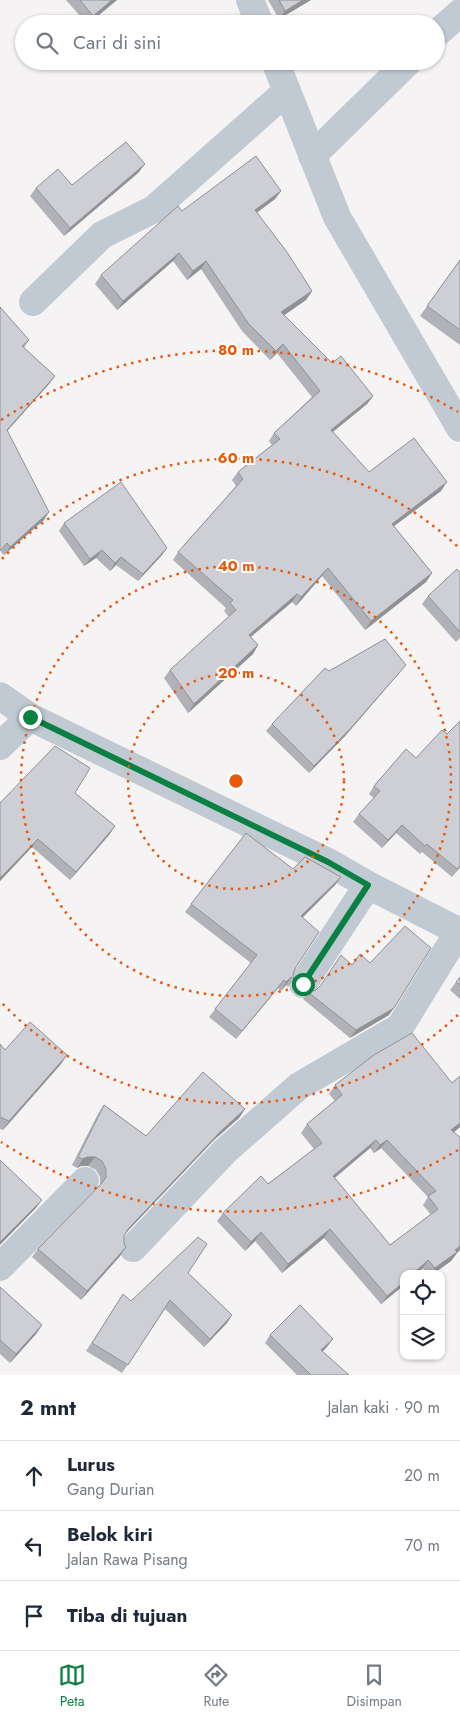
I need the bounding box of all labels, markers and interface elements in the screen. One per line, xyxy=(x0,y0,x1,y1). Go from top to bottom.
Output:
search box xyxy=(15,15,445,70)
icon: search xyxy=(33,29,61,57)
text: Cari di sini xyxy=(73,29,161,56)
text: 80 m xyxy=(218,339,254,361)
text: 60 m xyxy=(218,447,254,469)
text: 40 m xyxy=(217,555,255,577)
text: 20 m xyxy=(218,662,254,684)
route end xyxy=(19,706,42,729)
centre of rings xyxy=(227,772,245,790)
route start xyxy=(292,973,315,996)
map controls xyxy=(400,1270,445,1360)
button: locate xyxy=(400,1270,445,1315)
button: layers xyxy=(400,1315,445,1360)
text: 2 mnt xyxy=(20,1393,76,1423)
text: Jalan kaki · 90 m xyxy=(327,1396,440,1419)
text: Lurus xyxy=(67,1451,115,1478)
icon: ahead xyxy=(20,1462,48,1490)
text: 20 m xyxy=(404,1464,440,1487)
text: Gang Durian xyxy=(67,1478,154,1501)
text: Belok kiri xyxy=(67,1521,153,1548)
icon: left xyxy=(20,1532,48,1560)
text: 70 m xyxy=(405,1534,440,1557)
text: Jalan Rawa Pisang xyxy=(67,1548,188,1571)
icon: arrive xyxy=(20,1602,48,1630)
text: Tiba di tujuan xyxy=(67,1602,187,1629)
tab: Peta xyxy=(58,1661,86,1711)
tab: Rute xyxy=(202,1661,230,1711)
tab: Disimpan xyxy=(346,1661,402,1711)

